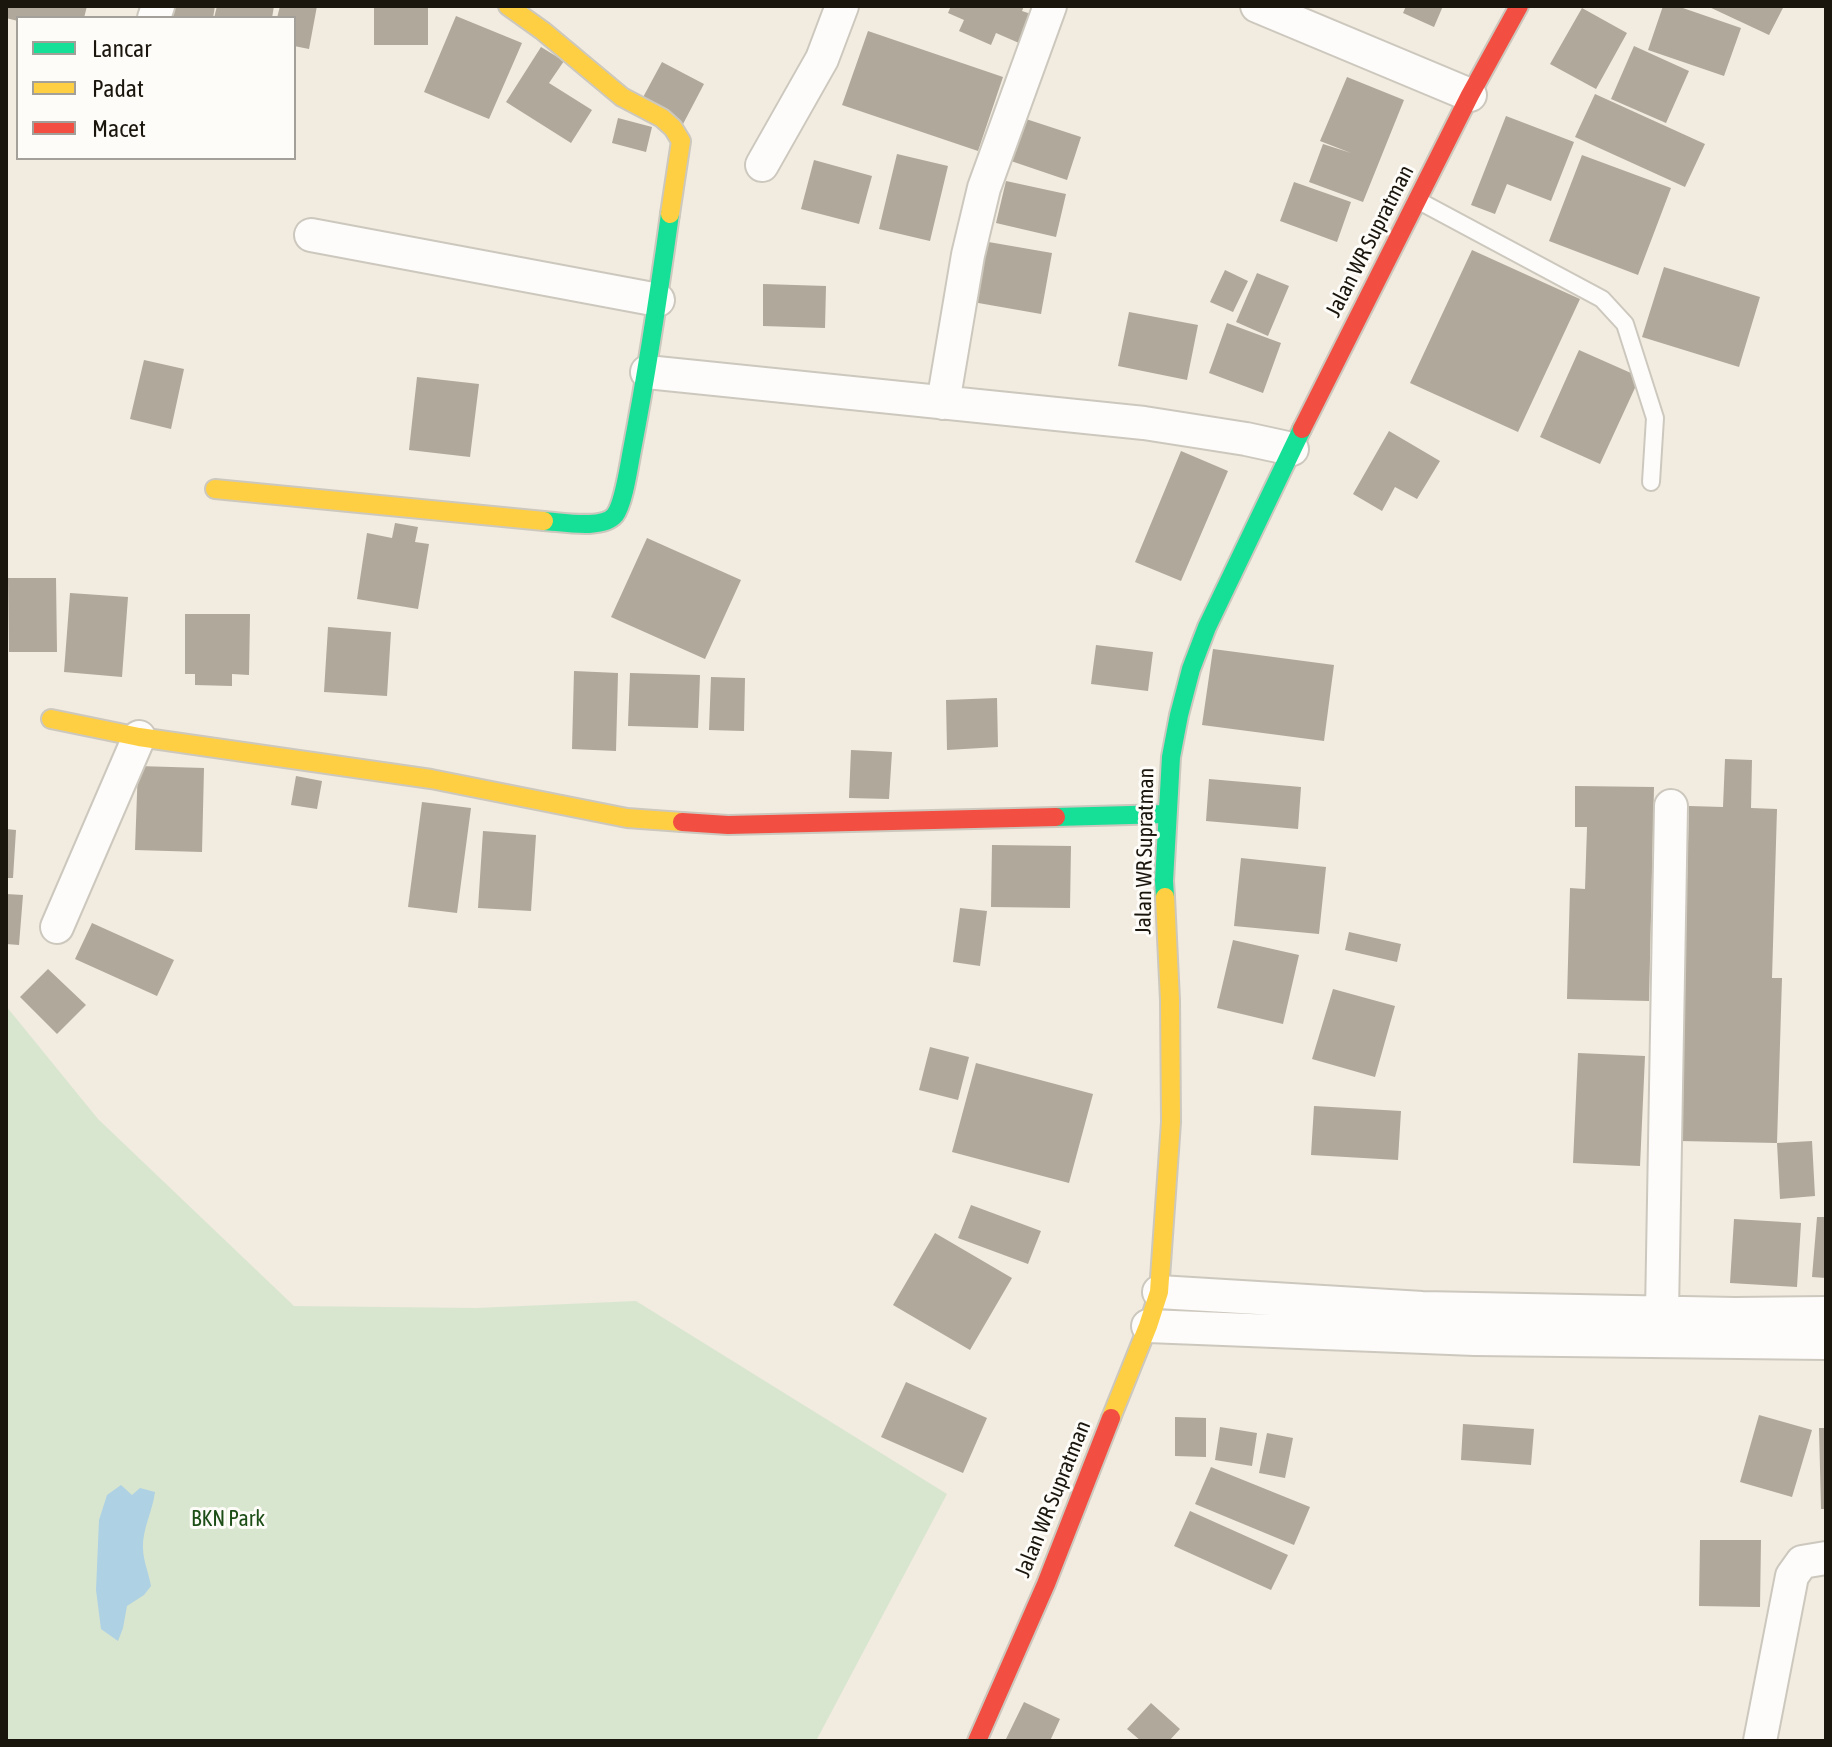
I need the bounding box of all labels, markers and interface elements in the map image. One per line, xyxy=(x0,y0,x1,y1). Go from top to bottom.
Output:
legend xyxy=(16,16,296,160)
text: Lancar xyxy=(92,35,151,62)
text: Padat xyxy=(92,75,144,102)
text: Macet xyxy=(92,115,146,142)
street label: Jalan WR Supratman xyxy=(1320,161,1420,321)
street label: Jalan WR Supratman xyxy=(1130,767,1160,935)
street label: Jalan WR Supratman xyxy=(1010,1417,1096,1581)
park label: BKN Park xyxy=(191,1506,265,1532)

